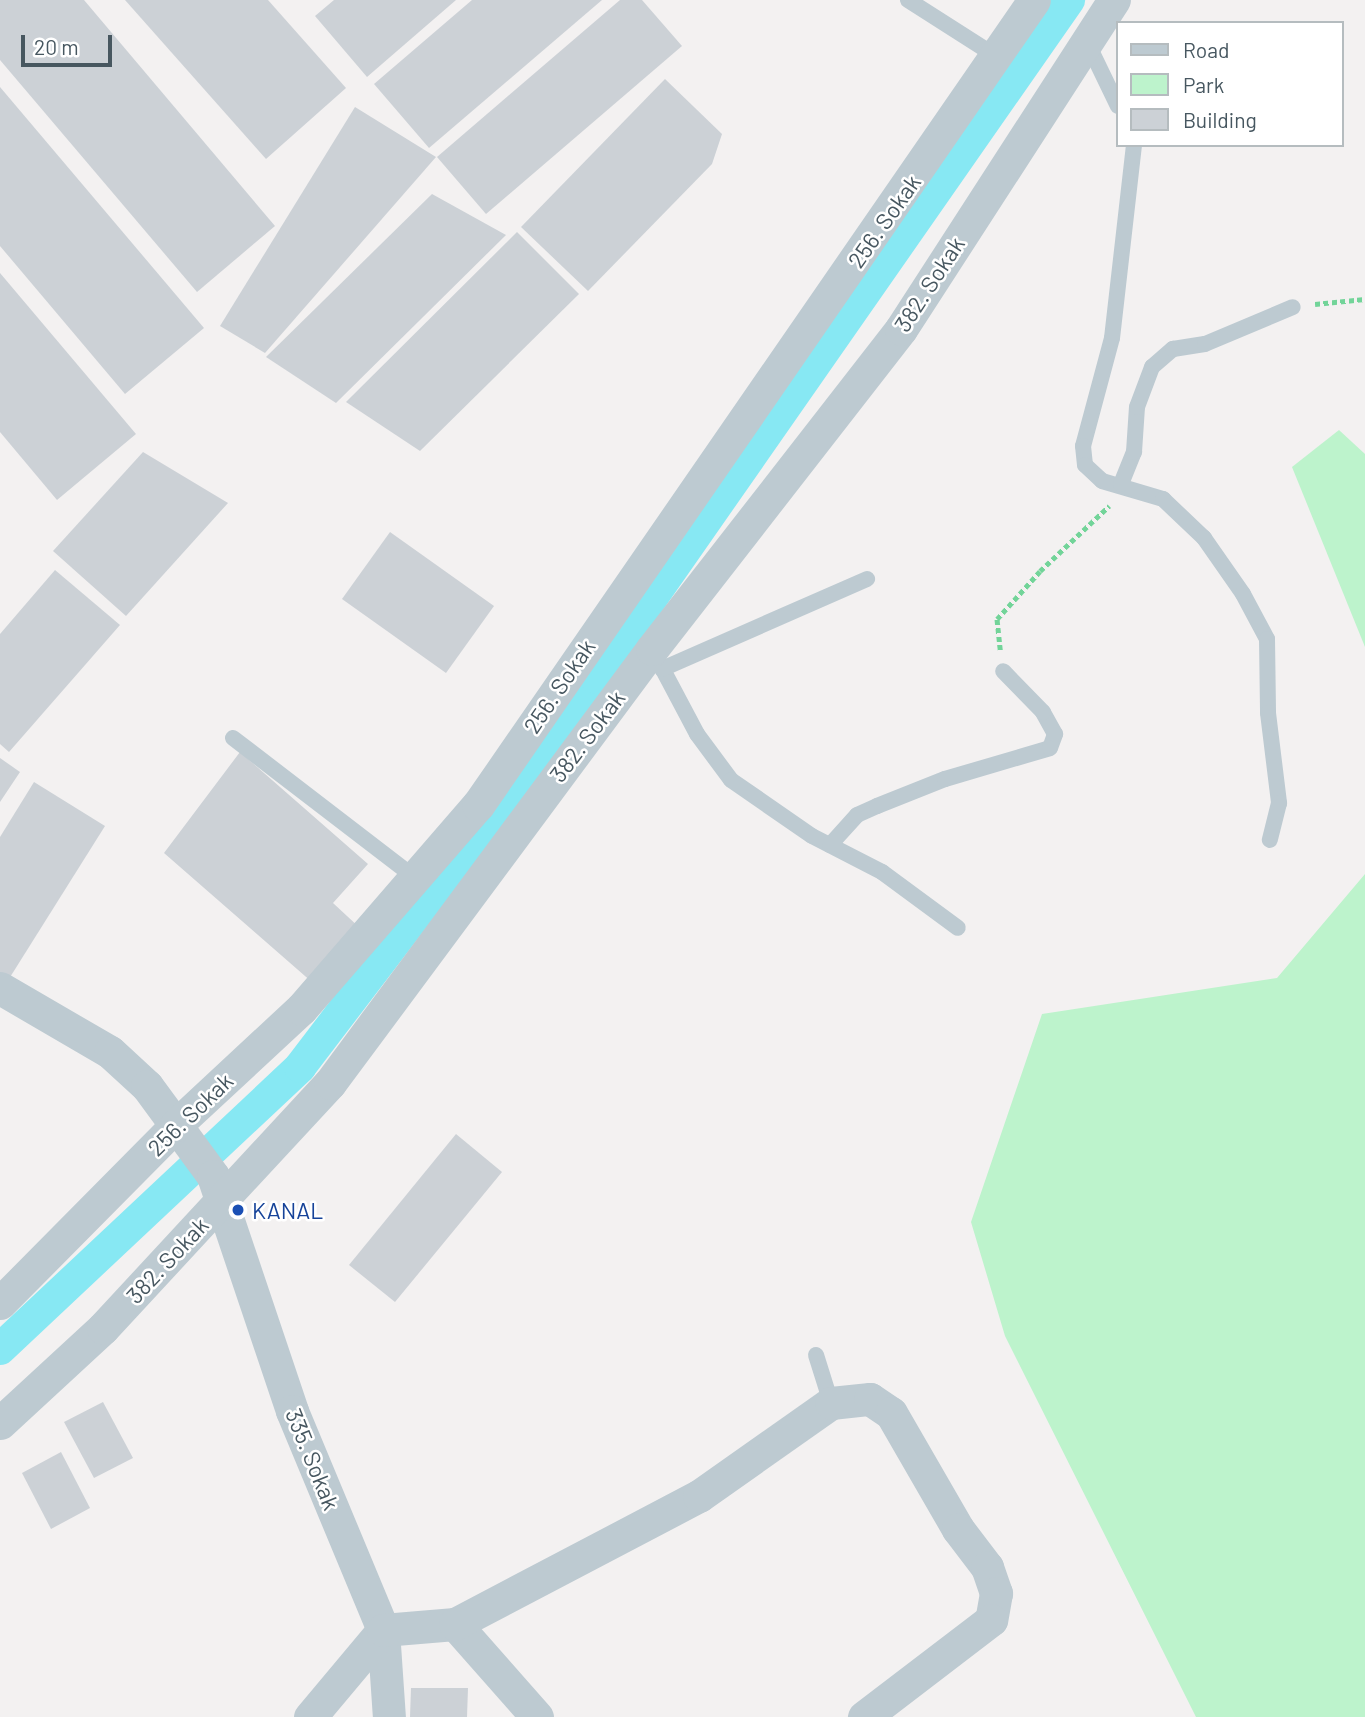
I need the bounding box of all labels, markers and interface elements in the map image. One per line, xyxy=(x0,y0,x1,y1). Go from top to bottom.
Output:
scale bar xyxy=(24,21,116,65)
legend xyxy=(1116,21,1344,147)
text: 20 m xyxy=(34,34,79,59)
text: Road xyxy=(1183,37,1229,62)
text: Park xyxy=(1183,72,1224,97)
text: Building xyxy=(1183,107,1257,132)
street label: 256. Sokak xyxy=(842,169,926,273)
street label: 382. Sokak xyxy=(888,231,970,337)
street label: 256. Sokak xyxy=(517,634,601,738)
street label: 382. Sokak xyxy=(544,685,630,787)
street label: 256. Sokak xyxy=(142,1067,238,1161)
place label: KANAL xyxy=(252,1196,323,1224)
marker: KANAL xyxy=(230,1202,246,1218)
street label: 382. Sokak xyxy=(120,1211,214,1309)
street label: 335. Sokak xyxy=(280,1404,346,1514)

